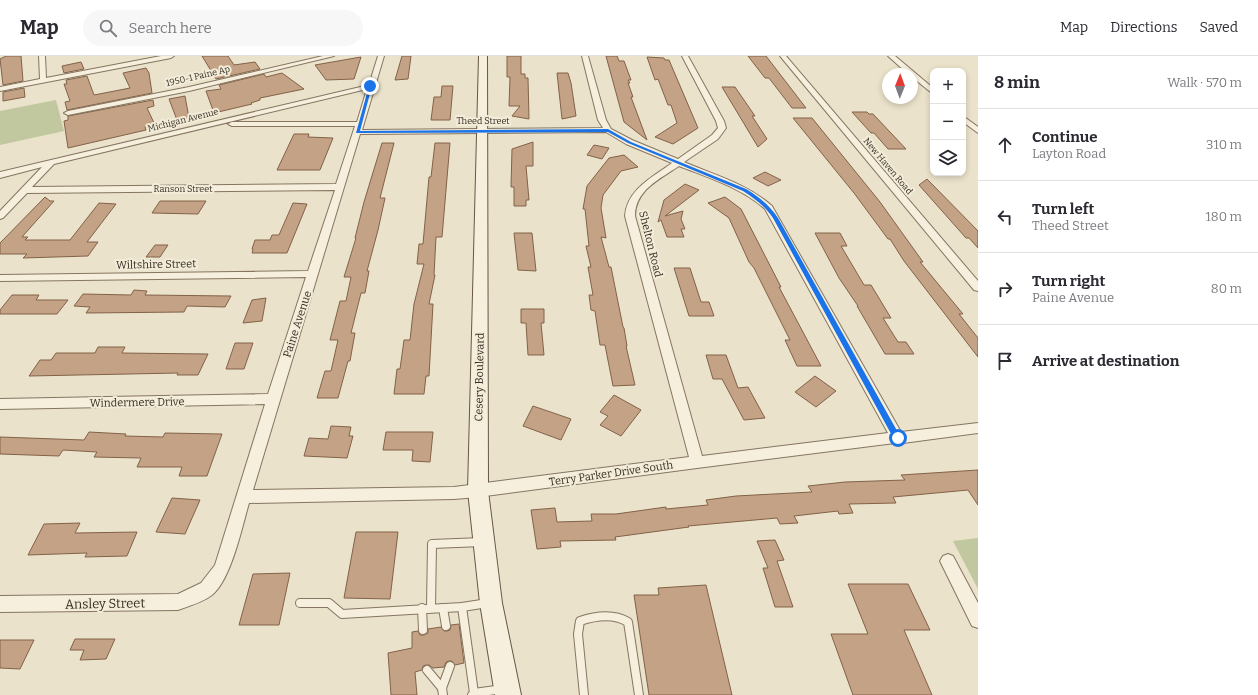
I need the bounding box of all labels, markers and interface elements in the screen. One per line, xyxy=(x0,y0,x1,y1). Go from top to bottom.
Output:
search box xyxy=(83,10,363,46)
text: Map xyxy=(20,16,59,39)
icon: search xyxy=(97,17,119,39)
text: Search here xyxy=(129,19,212,37)
text: Map xyxy=(1060,19,1088,36)
text: Directions xyxy=(1110,19,1178,36)
text: Saved xyxy=(1200,19,1238,36)
street label: 1950-1 Paine Ap xyxy=(165,64,231,88)
north arrow xyxy=(882,68,918,104)
map controls xyxy=(930,68,966,176)
button: + xyxy=(930,68,966,104)
text: 8 min xyxy=(994,72,1040,93)
text: Walk · 570 m xyxy=(1167,75,1242,90)
route end xyxy=(361,77,379,95)
button: − xyxy=(930,104,966,140)
street label: Michigan Avenue xyxy=(147,106,219,134)
street label: Theed Street xyxy=(456,116,510,126)
text: Continue xyxy=(1032,128,1098,146)
icon: ahead xyxy=(994,134,1016,156)
street label: New Haven Road xyxy=(861,136,915,197)
text: 310 m xyxy=(1206,137,1242,152)
button: layers xyxy=(930,140,966,176)
text: Layton Road xyxy=(1032,146,1106,161)
street label: Ranson Street xyxy=(154,184,213,194)
text: Turn left xyxy=(1032,200,1094,218)
icon: left xyxy=(994,206,1016,228)
text: 180 m xyxy=(1206,209,1242,224)
street label: Shelton Road xyxy=(636,210,665,279)
text: Theed Street xyxy=(1032,218,1109,233)
street label: Wiltshire Street xyxy=(116,257,196,272)
text: Turn right xyxy=(1032,272,1105,290)
icon: right xyxy=(994,278,1016,300)
text: 80 m xyxy=(1211,281,1242,296)
street label: Paine Avenue xyxy=(281,289,314,359)
text: Paine Avenue xyxy=(1032,290,1114,305)
street label: Cesery Boulevard xyxy=(472,332,487,422)
icon: arrive xyxy=(994,350,1016,372)
text: Arrive at destination xyxy=(1032,352,1179,370)
street label: Windermere Drive xyxy=(90,395,184,410)
route start xyxy=(889,429,907,447)
street label: Terry Parker Drive South xyxy=(548,458,674,489)
street label: Ansley Street xyxy=(65,595,146,612)

